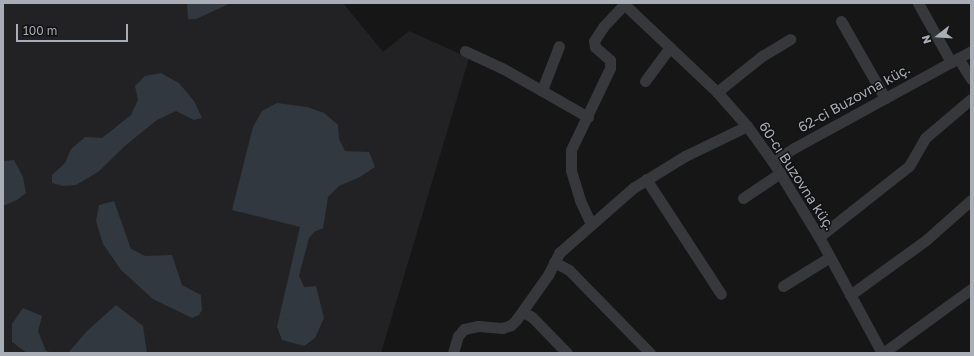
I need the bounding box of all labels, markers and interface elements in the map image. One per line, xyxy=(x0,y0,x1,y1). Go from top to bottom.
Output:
scale bar xyxy=(18,16,130,42)
north arrow xyxy=(918,16,958,56)
text: 100 m xyxy=(23,23,57,38)
text: N xyxy=(919,34,933,46)
street label: 62-ci Buzovna küç. xyxy=(795,60,913,136)
street label: 60-cı Buzovna küç. xyxy=(756,118,838,234)

